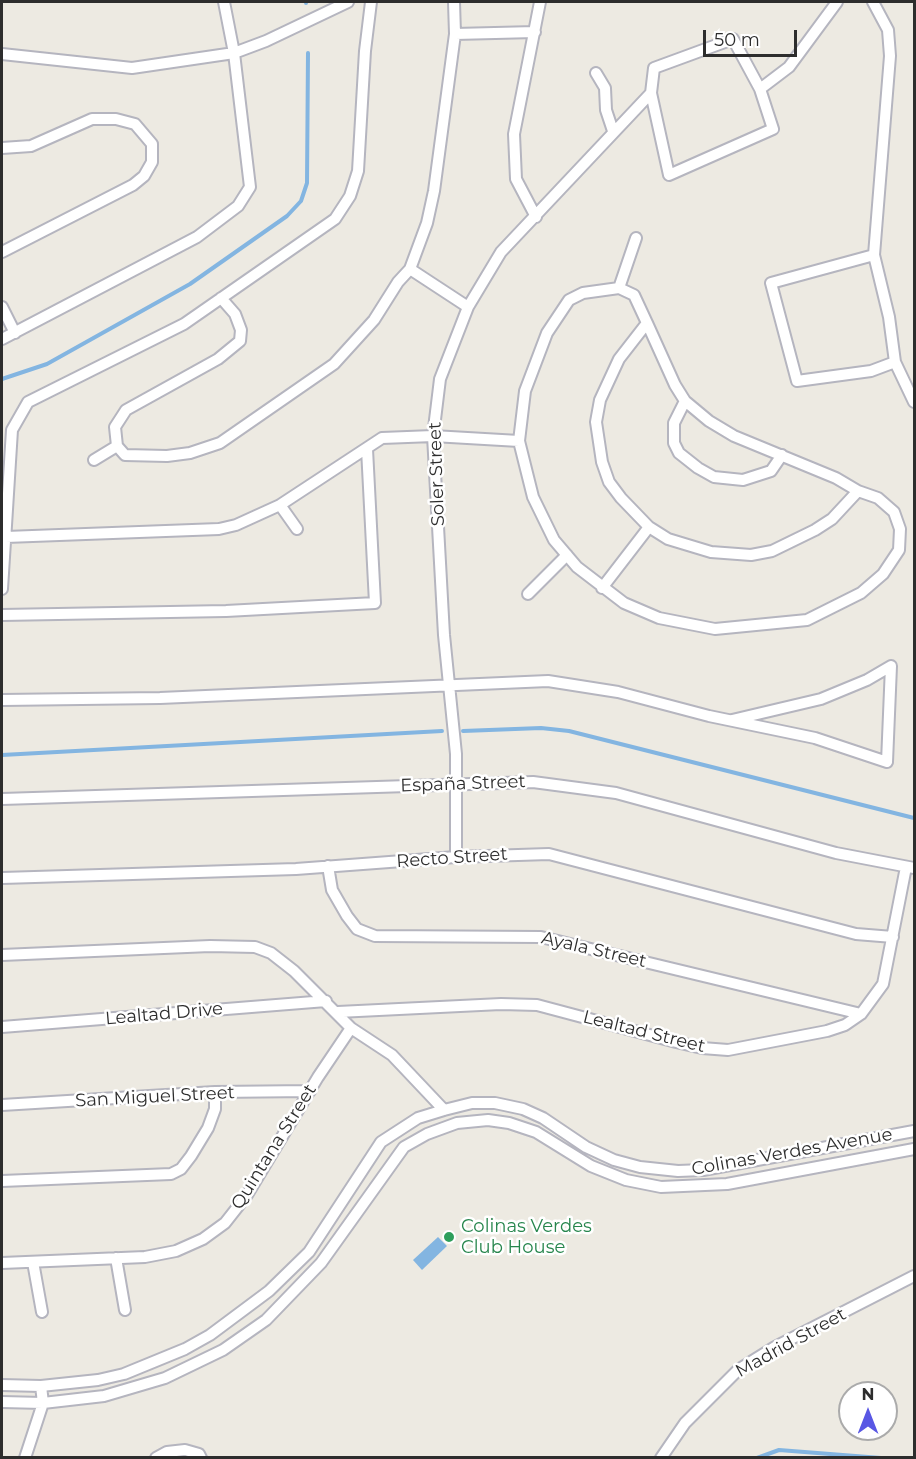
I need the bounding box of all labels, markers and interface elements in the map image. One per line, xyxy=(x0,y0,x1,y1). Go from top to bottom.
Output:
scale bar xyxy=(706,18,800,56)
text: 50 m xyxy=(714,29,760,51)
street label: Soler Street xyxy=(424,421,450,527)
street label: España Street xyxy=(400,771,526,797)
street label: Recto Street xyxy=(396,843,508,873)
street label: Ayala Street xyxy=(539,927,649,973)
street label: Lealtad Drive xyxy=(104,998,224,1030)
street label: Lealtad Street xyxy=(581,1006,707,1058)
street label: Quintana Street xyxy=(227,1080,321,1214)
street label: San Miguel Street xyxy=(75,1082,235,1112)
street label: Colinas Verdes Avenue xyxy=(690,1124,894,1180)
place label: Colinas Verdes Club House xyxy=(461,1216,592,1258)
marker: Colinas Verdes Club House xyxy=(442,1230,456,1244)
street label: Madrid Street xyxy=(732,1304,850,1382)
north arrow xyxy=(838,1381,898,1441)
text: N xyxy=(862,1385,874,1404)

